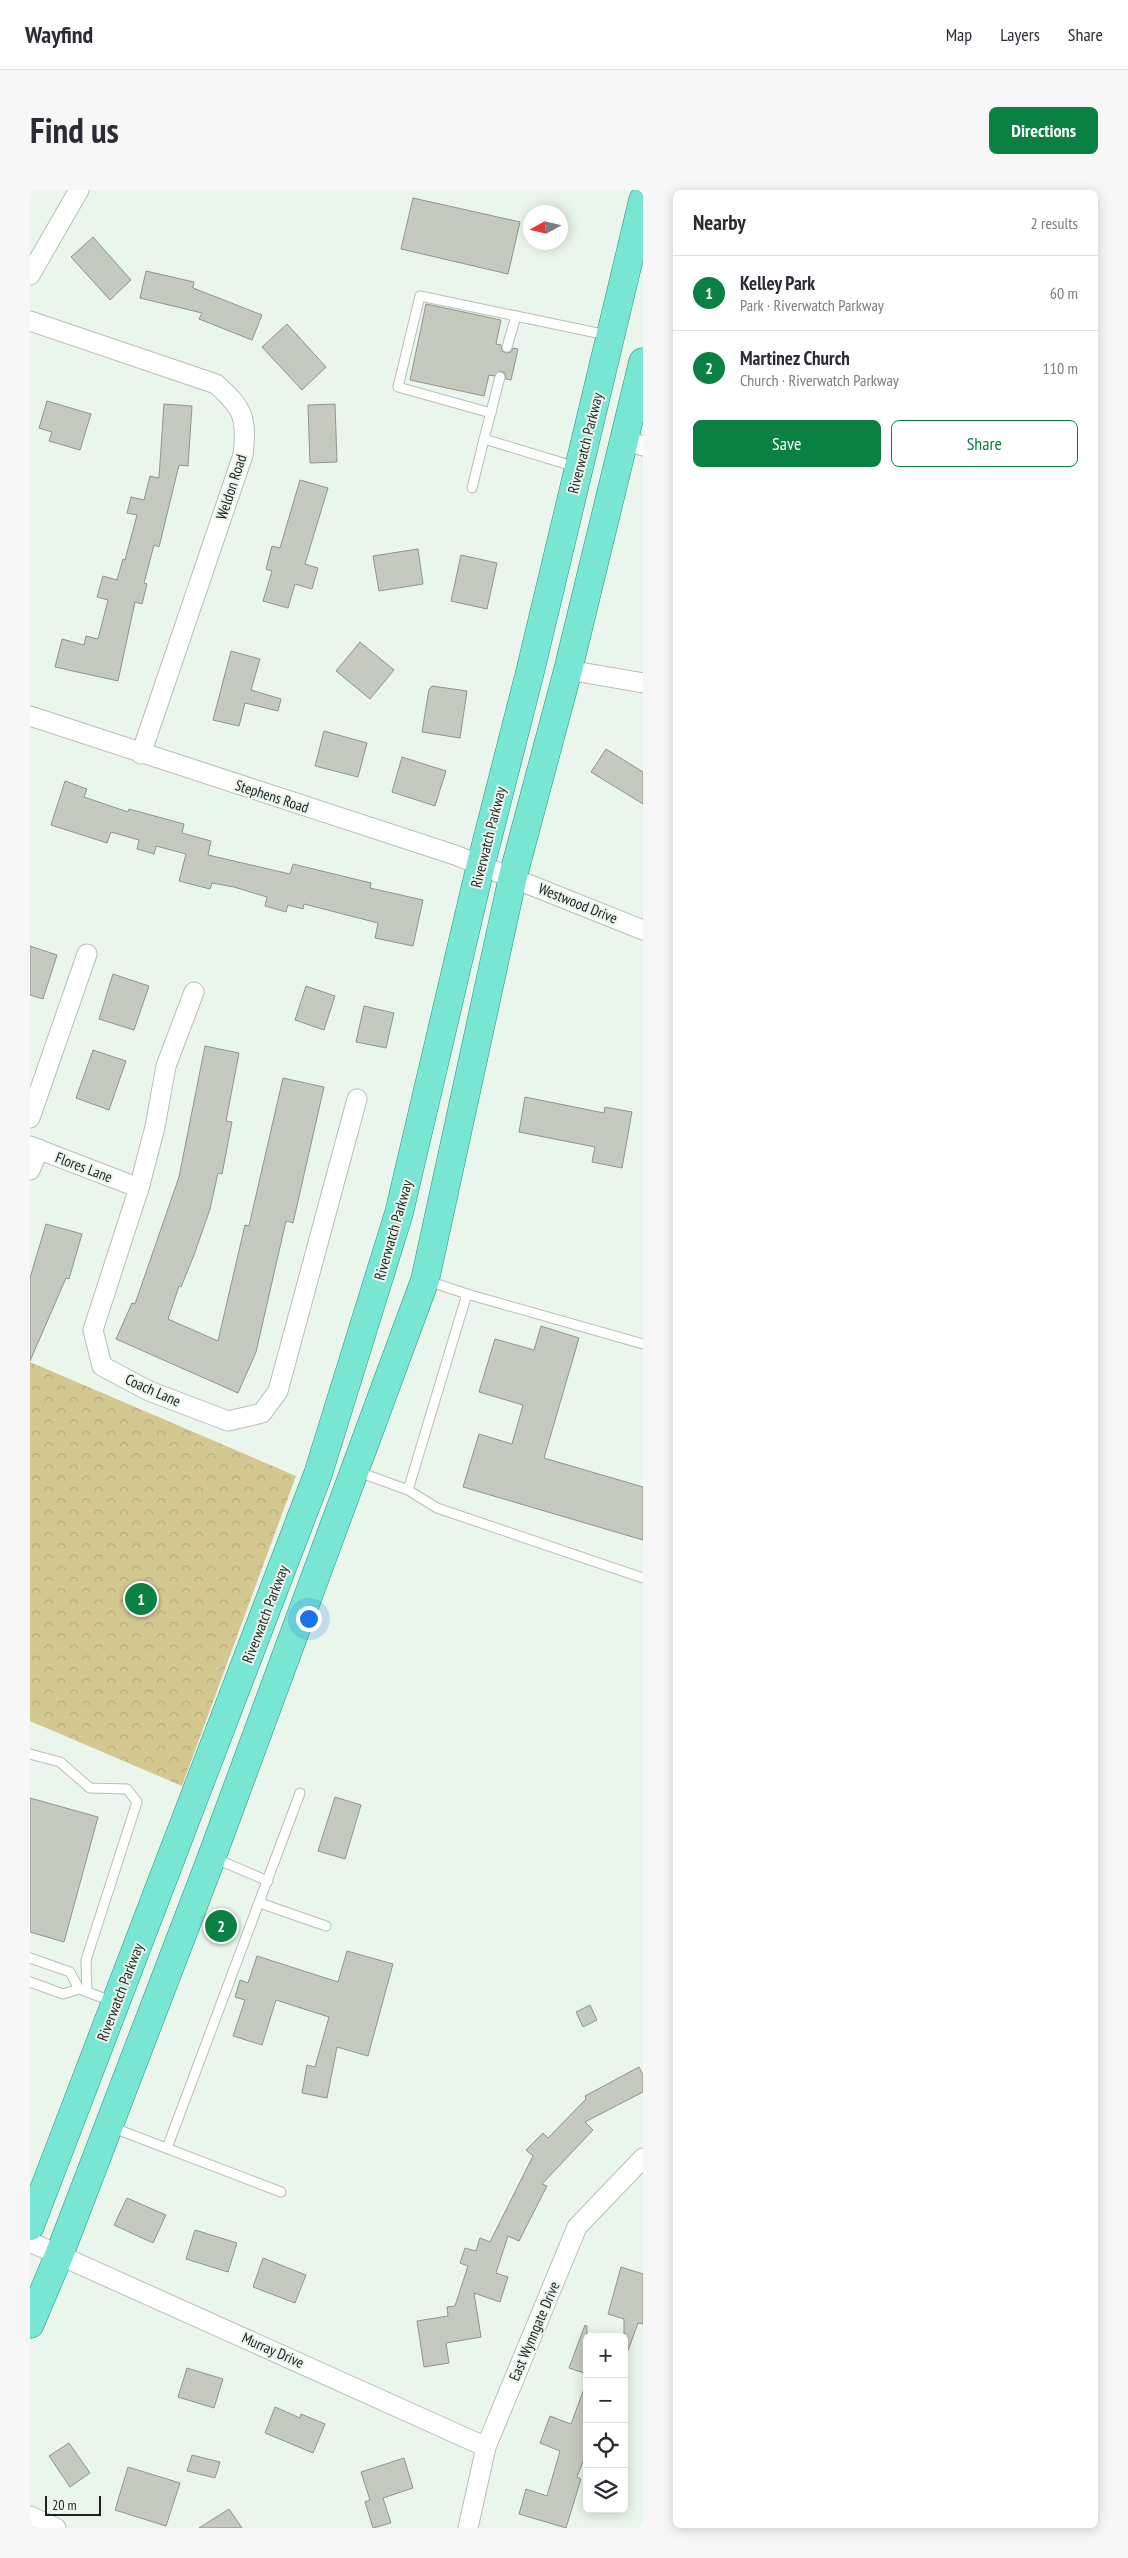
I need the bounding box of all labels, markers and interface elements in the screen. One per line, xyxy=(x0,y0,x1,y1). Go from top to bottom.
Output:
text: Wayfind xyxy=(25,19,93,50)
text: Map xyxy=(946,23,972,46)
text: Layers xyxy=(1000,23,1040,46)
text: Share xyxy=(1068,23,1103,46)
text: Find us xyxy=(30,107,119,153)
button: Directions xyxy=(989,107,1098,154)
north arrow xyxy=(523,205,568,250)
text: Nearby xyxy=(693,209,746,236)
text: 2 results xyxy=(1031,213,1078,233)
text: Kelley Park xyxy=(740,271,815,295)
text: 1 xyxy=(705,283,713,303)
text: 60 m xyxy=(1050,283,1078,303)
text: Park · Riverwatch Parkway xyxy=(740,295,884,315)
text: Martinez Church xyxy=(740,346,850,370)
text: 2 xyxy=(705,358,713,378)
text: 110 m xyxy=(1043,358,1078,378)
text: Church · Riverwatch Parkway xyxy=(740,370,899,390)
street label: Riverwatch Parkway xyxy=(563,390,607,495)
button: Save xyxy=(693,420,881,467)
button: Share xyxy=(891,420,1078,467)
street label: Weldon Road xyxy=(212,452,250,522)
street label: Stephens Road xyxy=(233,775,311,817)
street label: Riverwatch Parkway xyxy=(466,784,510,889)
street label: Westwood Drive xyxy=(536,879,620,927)
street label: Flores Lane xyxy=(53,1147,115,1187)
street label: Riverwatch Parkway xyxy=(370,1177,416,1282)
street label: Coach Lane xyxy=(122,1369,184,1411)
street label: Riverwatch Parkway xyxy=(238,1562,293,1666)
pin: 1 xyxy=(125,1580,157,1618)
your location xyxy=(296,1606,322,1632)
pin: 2 xyxy=(205,1907,237,1945)
street label: Riverwatch Parkway xyxy=(93,1940,148,2044)
street label: East Wynngate Drive xyxy=(504,2278,564,2384)
street label: Murray Drive xyxy=(239,2328,307,2372)
map controls xyxy=(583,2333,628,2513)
button: + xyxy=(583,2333,628,2378)
button: − xyxy=(583,2378,628,2423)
button: locate xyxy=(583,2423,628,2468)
button: layers xyxy=(583,2468,628,2513)
scale bar xyxy=(45,2493,101,2516)
text: 20 m xyxy=(52,2496,77,2514)

